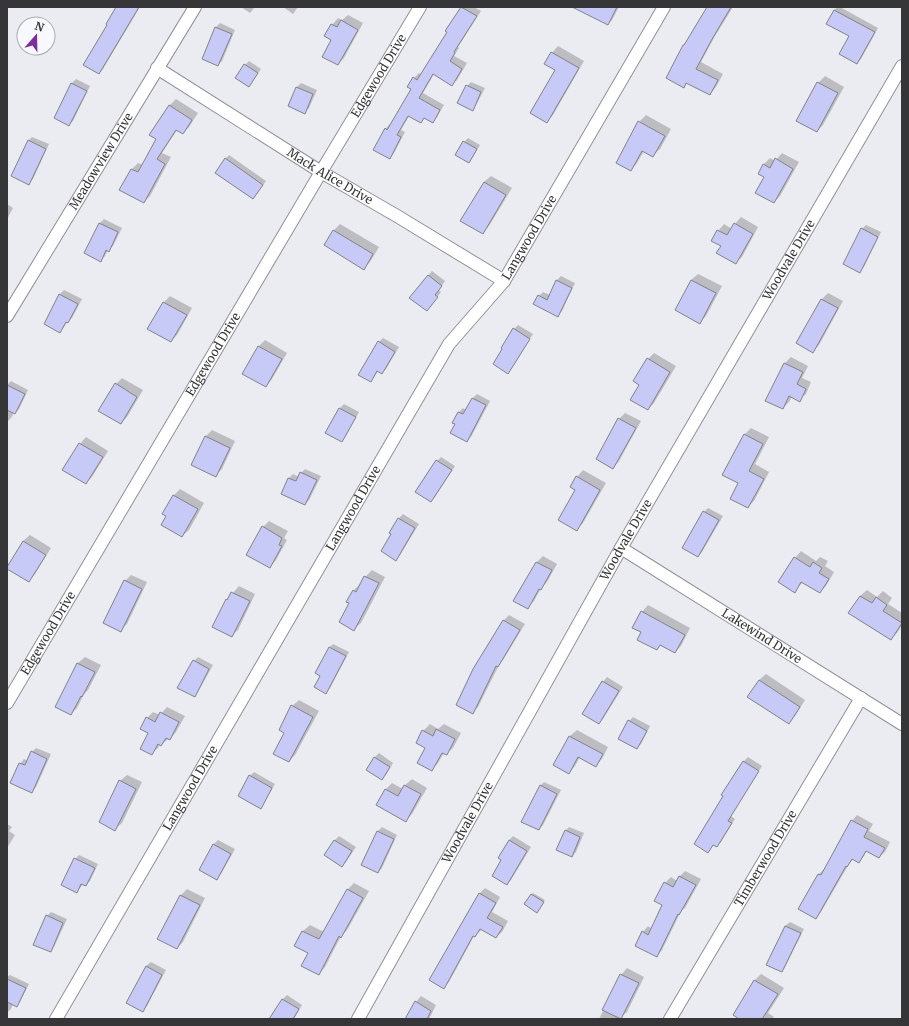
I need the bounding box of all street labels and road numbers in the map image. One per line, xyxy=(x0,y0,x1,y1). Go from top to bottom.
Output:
street label: Edgewood Drive xyxy=(348,31,409,120)
street label: Meadowview Drive xyxy=(65,110,136,212)
street label: Mack Alice Drive xyxy=(284,144,376,207)
street label: Langwood Drive xyxy=(498,192,560,282)
street label: Woodvale Drive xyxy=(759,217,818,303)
street label: Edgewood Drive xyxy=(182,310,243,399)
street label: Langwood Drive xyxy=(322,463,383,553)
street label: Woodvale Drive xyxy=(596,497,655,583)
street label: Edgewood Drive xyxy=(17,589,78,678)
street label: Lakewind Drive xyxy=(719,605,805,666)
street label: Langwood Drive xyxy=(159,743,220,833)
street label: Woodvale Drive xyxy=(438,779,496,866)
street label: Timberwood Drive xyxy=(731,807,800,909)

